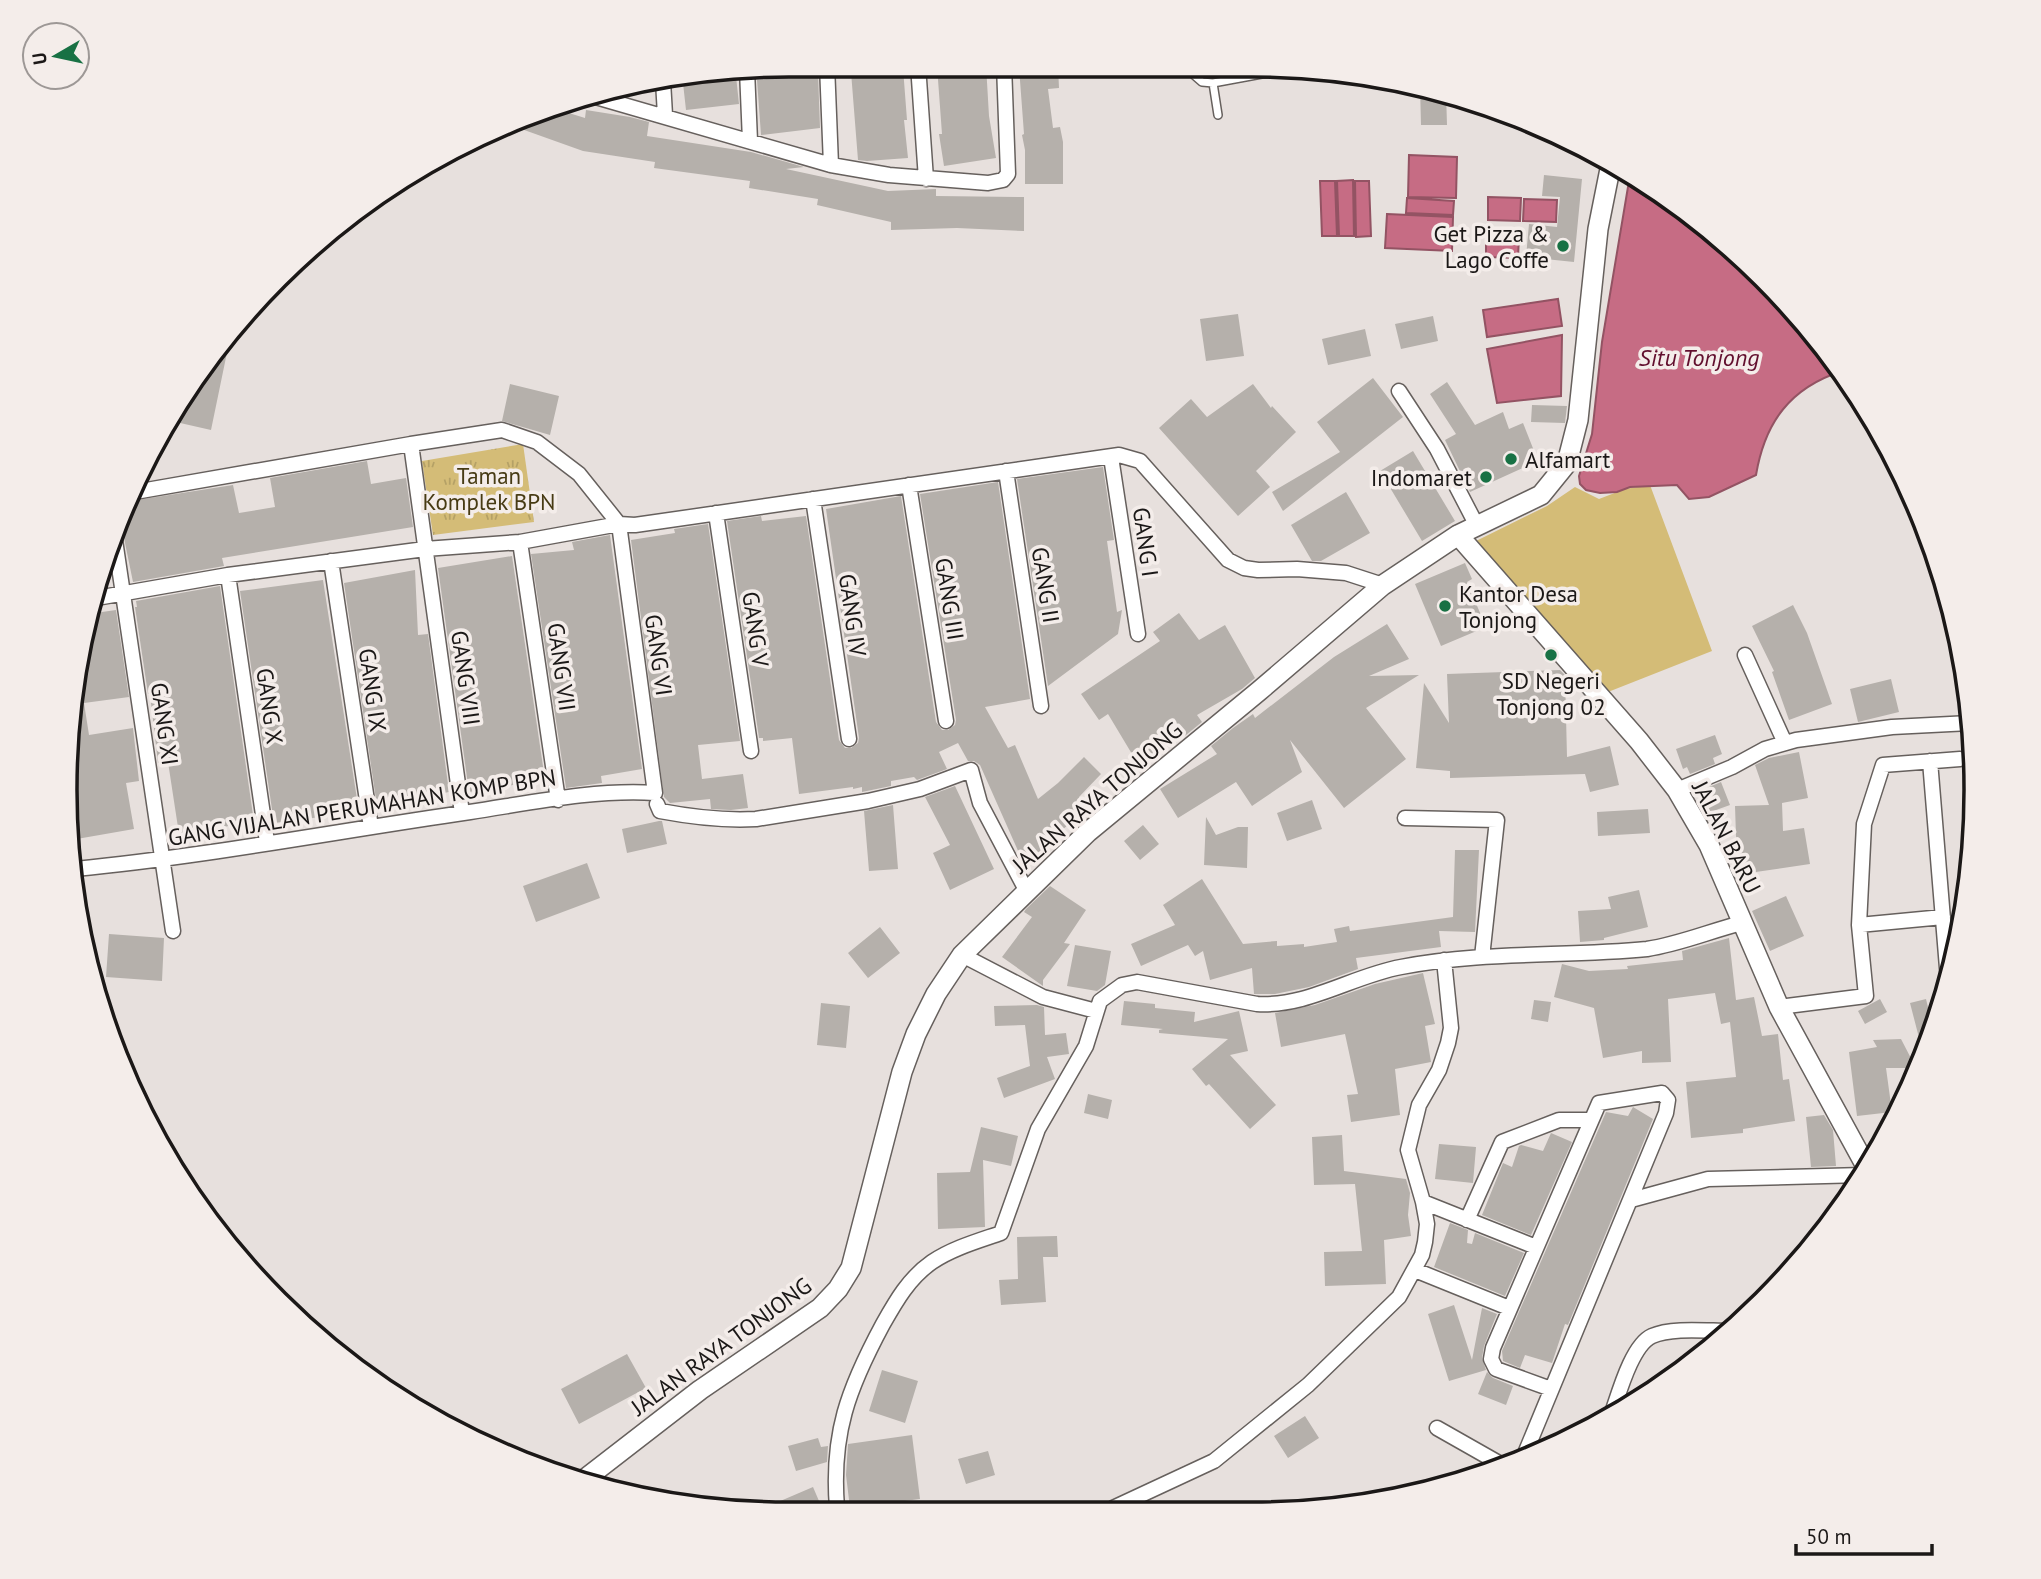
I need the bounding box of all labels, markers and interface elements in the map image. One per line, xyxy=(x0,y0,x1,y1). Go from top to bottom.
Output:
north arrow xyxy=(21,21,91,91)
text: U xyxy=(26,51,52,66)
place label: Get Pizza & Lago Coffe xyxy=(1433,219,1549,274)
marker: Get Pizza & Lago Coffe xyxy=(1555,238,1571,254)
water label: Situ Tonjong xyxy=(1639,342,1759,373)
place label: Alfamart xyxy=(1525,445,1611,474)
marker: Alfamart xyxy=(1503,451,1519,467)
park label: Taman Komplek BPN xyxy=(422,461,556,516)
place label: Indomaret xyxy=(1371,463,1472,492)
marker: Indomaret xyxy=(1478,469,1494,485)
street label: GANG I xyxy=(1127,505,1165,579)
street label: GANG II xyxy=(1026,545,1066,625)
street label: GANG III xyxy=(929,556,971,642)
street label: GANG IV xyxy=(833,572,873,659)
place label: Kantor Desa Tonjong xyxy=(1459,579,1578,634)
street label: GANG V xyxy=(736,590,776,669)
marker: Kantor Desa Tonjong xyxy=(1437,598,1453,614)
street label: GANG VI xyxy=(639,612,679,698)
street label: GANG VII xyxy=(541,621,583,713)
street label: GANG VIII xyxy=(445,629,487,727)
street label: GANG IX xyxy=(353,646,393,734)
marker: SD Negeri Tonjong 02 xyxy=(1543,647,1559,663)
street label: GANG X xyxy=(250,666,290,746)
place label: SD Negeri Tonjong 02 xyxy=(1496,666,1606,721)
street label: GANG XI xyxy=(145,681,185,767)
street label: JALAN RAYA TONJONG xyxy=(1005,715,1188,880)
street label: GANG VIJALAN PERUMAHAN KOMP BPN xyxy=(166,762,558,852)
street label: JALAN BARU xyxy=(1686,775,1768,898)
street label: JALAN RAYA TONJONG xyxy=(624,1271,817,1422)
scale bar xyxy=(1796,1512,1932,1556)
text: 50 m xyxy=(1806,1523,1852,1550)

